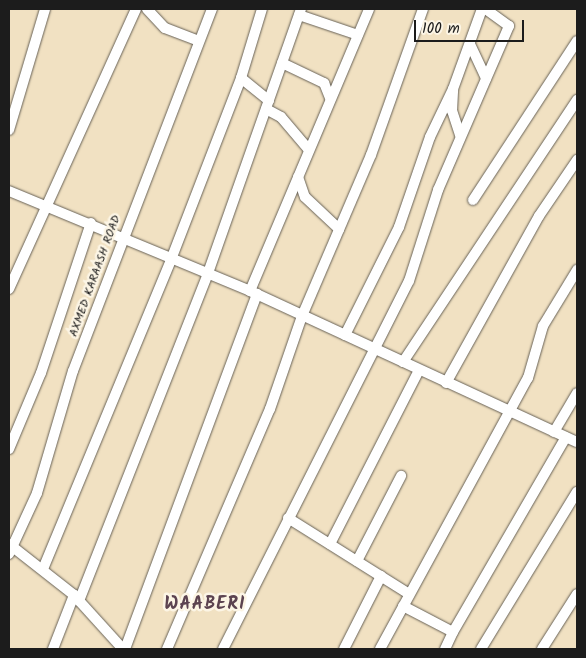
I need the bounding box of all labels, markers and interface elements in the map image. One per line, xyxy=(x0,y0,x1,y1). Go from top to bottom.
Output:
scale bar xyxy=(416,10,526,42)
text: 100 m xyxy=(422,17,460,41)
street label: AXMED KARAASH ROAD xyxy=(66,213,124,339)
district label: WAABERI xyxy=(163,594,247,616)

